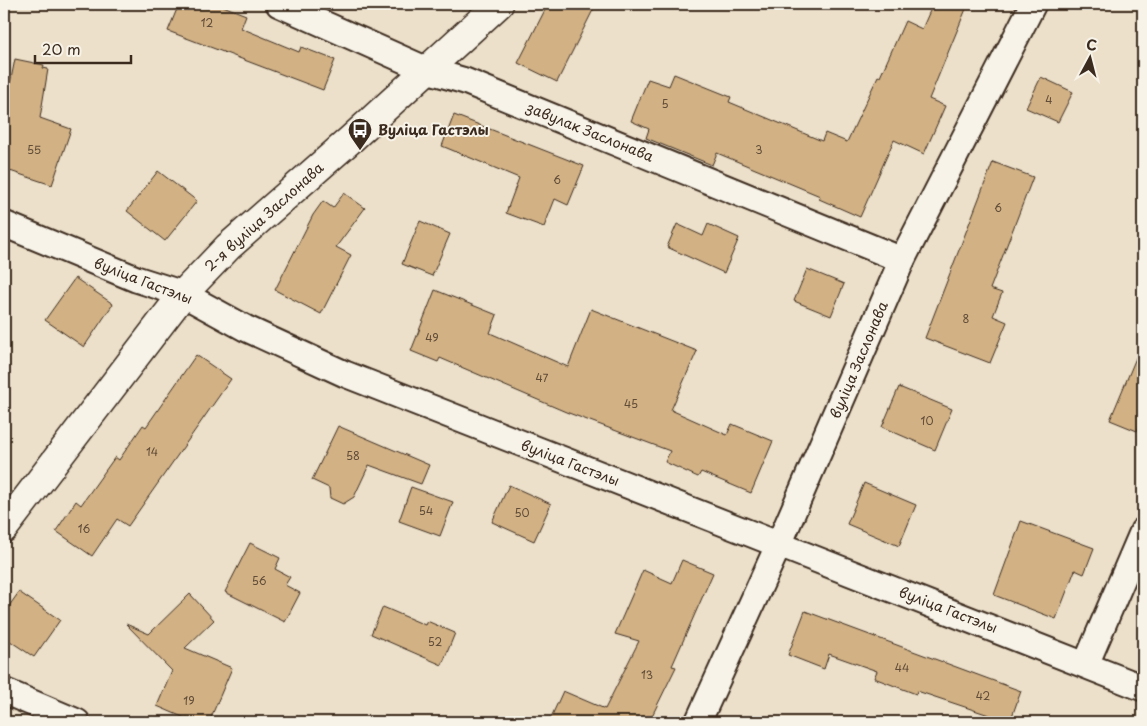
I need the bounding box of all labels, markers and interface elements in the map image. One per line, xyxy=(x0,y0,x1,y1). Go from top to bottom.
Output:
house number: 12 xyxy=(201,14,214,31)
scale bar xyxy=(35,32,131,64)
north arrow xyxy=(1064,32,1114,82)
text: С xyxy=(1085,34,1098,56)
text: 20 m xyxy=(42,37,81,60)
house number: 4 xyxy=(1045,91,1053,108)
house number: 5 xyxy=(661,95,669,112)
street label: завулак Заслонава xyxy=(523,96,657,167)
bus stop icon: Вуліца Гастэлы xyxy=(347,117,373,151)
place label: Вуліца Гастэлы xyxy=(378,119,489,140)
house number: 55 xyxy=(27,141,41,158)
house number: 3 xyxy=(755,141,763,158)
street label: 2-я вуліца Заслонава xyxy=(199,157,328,276)
house number: 6 xyxy=(553,171,561,188)
house number: 6 xyxy=(994,199,1002,216)
street label: вуліца Гастэлы xyxy=(91,252,195,309)
street label: вуліца Заслонава xyxy=(824,298,893,422)
house number: 8 xyxy=(963,310,970,327)
house number: 49 xyxy=(425,329,439,346)
house number: 47 xyxy=(536,369,549,386)
house number: 45 xyxy=(624,395,638,412)
house number: 10 xyxy=(921,412,933,429)
street label: вуліца Гастэлы xyxy=(518,434,622,491)
house number: 14 xyxy=(146,443,158,460)
house number: 58 xyxy=(346,447,360,464)
house number: 54 xyxy=(419,502,433,519)
house number: 50 xyxy=(514,504,530,521)
house number: 16 xyxy=(78,520,91,537)
house number: 56 xyxy=(252,572,267,589)
street label: вуліца Гастэлы xyxy=(896,581,1000,638)
house number: 52 xyxy=(428,633,442,650)
house number: 44 xyxy=(895,659,909,676)
house number: 13 xyxy=(641,666,653,683)
house number: 42 xyxy=(976,687,991,704)
house number: 19 xyxy=(183,692,195,709)

